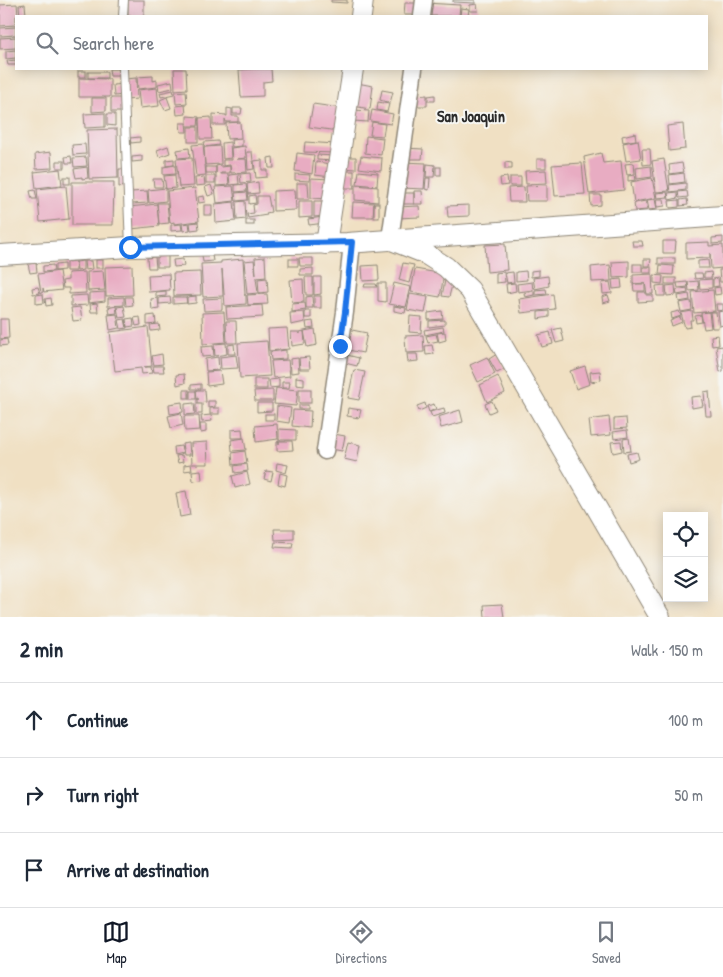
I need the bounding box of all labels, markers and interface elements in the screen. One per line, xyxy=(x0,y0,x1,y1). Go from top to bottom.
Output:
search box xyxy=(15,15,708,70)
icon: search xyxy=(33,29,61,57)
text: Search here xyxy=(73,30,154,56)
district label: San Joaquin xyxy=(437,105,505,128)
route start xyxy=(119,236,142,259)
route end xyxy=(329,335,352,358)
map controls xyxy=(663,512,708,602)
button: locate xyxy=(663,512,708,557)
button: layers xyxy=(663,557,708,602)
text: 2 min xyxy=(20,635,63,664)
text: Walk · 150 m xyxy=(631,639,703,661)
icon: ahead xyxy=(20,706,48,734)
text: Continue xyxy=(67,707,128,733)
text: 100 m xyxy=(668,709,703,731)
icon: right xyxy=(20,781,48,809)
text: Turn right xyxy=(67,782,138,808)
text: 50 m xyxy=(675,784,703,806)
icon: arrive xyxy=(20,856,48,884)
text: Arrive at destination xyxy=(67,857,209,883)
tab: Map xyxy=(102,918,130,967)
tab: Directions xyxy=(335,918,387,967)
tab: Saved xyxy=(592,918,621,967)

